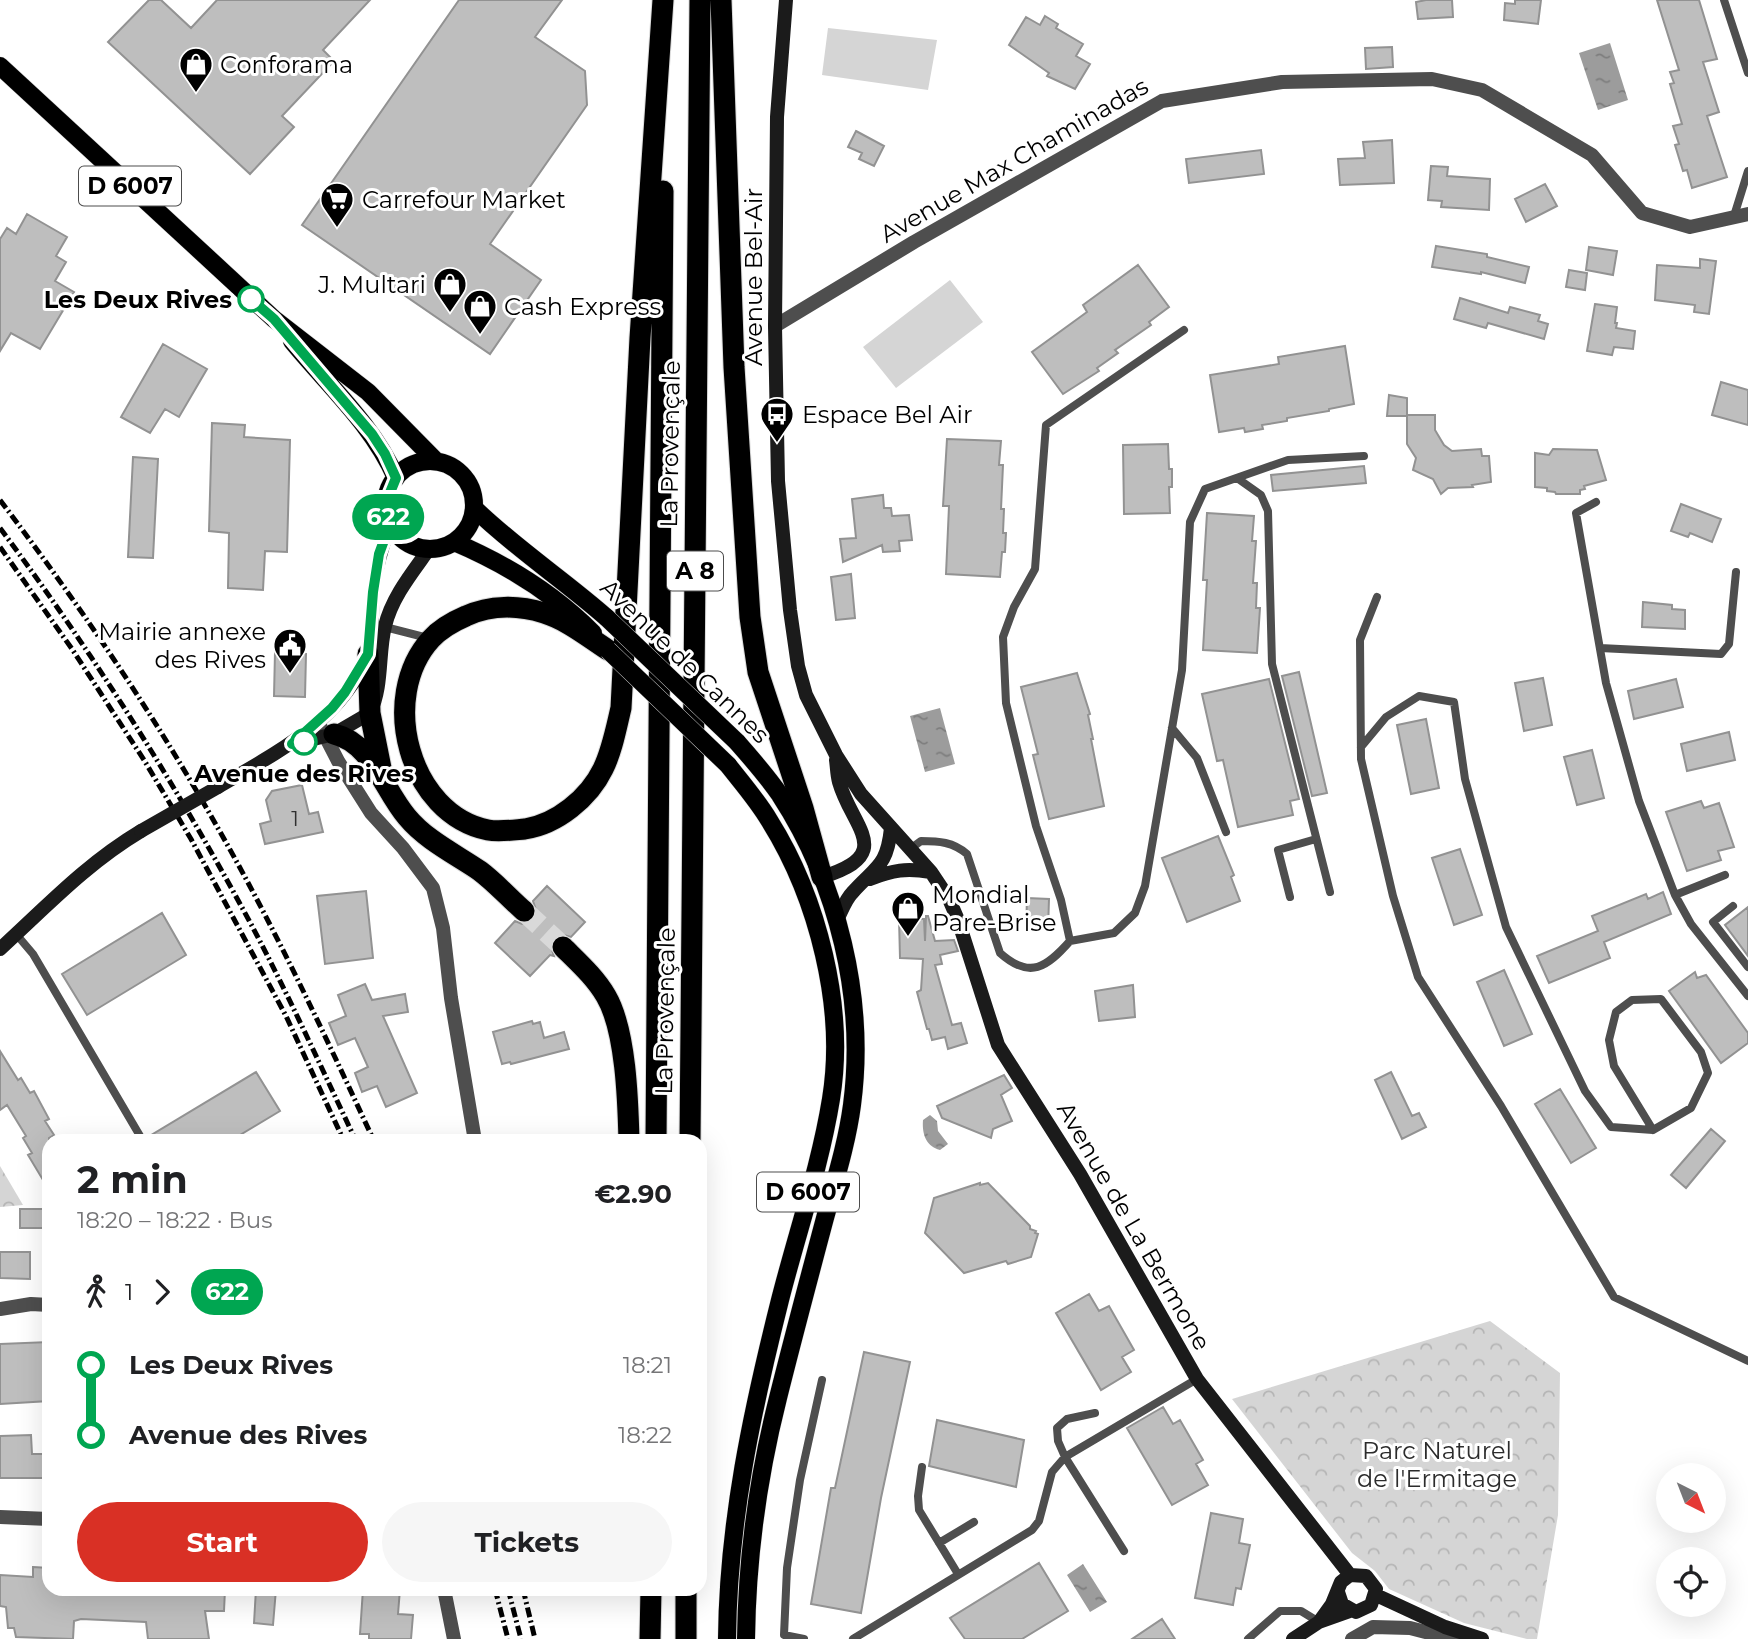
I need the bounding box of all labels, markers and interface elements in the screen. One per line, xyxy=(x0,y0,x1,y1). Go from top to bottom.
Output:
shop icon: Conforama xyxy=(177,45,215,94)
place label: Conforama xyxy=(220,50,353,79)
street label: Avenue Max Chaminadas xyxy=(875,71,1153,249)
road number: D 6007 xyxy=(79,167,181,206)
supermarket icon: Carrefour Market xyxy=(318,180,356,229)
place label: Carrefour Market xyxy=(362,185,566,214)
street label: Avenue Bel-Air xyxy=(739,188,768,366)
shop icon: J. Multari xyxy=(431,265,469,314)
place label: J. Multari xyxy=(317,270,426,299)
place label: Les Deux Rives xyxy=(44,285,232,314)
marker: Les Deux Rives xyxy=(238,286,264,312)
shop icon: Cash Express xyxy=(461,287,499,336)
place label: Cash Express xyxy=(504,292,661,321)
street label: La Provençale xyxy=(654,360,686,528)
bus stop icon: Espace Bel Air xyxy=(758,395,796,444)
place label: Espace Bel Air xyxy=(802,400,973,429)
line badge: 622 xyxy=(348,494,428,540)
text: 622 xyxy=(366,502,410,531)
road number: A 8 xyxy=(667,552,723,590)
street label: Avenue de Cannes xyxy=(595,573,775,749)
place label: Mairie annexe des Rives xyxy=(98,617,266,674)
public building icon: Mairie annexe des Rives xyxy=(271,626,309,675)
marker: Avenue des Rives xyxy=(291,729,317,755)
place label: Avenue des Rives xyxy=(193,759,414,788)
house number: 1 xyxy=(291,806,299,831)
place label: Mondial Pare-Brise xyxy=(932,880,1056,937)
shop icon: Mondial Pare-Brise xyxy=(889,889,927,938)
street label: La Provençale xyxy=(649,927,681,1095)
street label: Avenue de La Bermone xyxy=(1051,1097,1217,1355)
text: 2 min xyxy=(77,1156,188,1203)
road number: D 6007 xyxy=(757,1172,859,1212)
text: €2.90 xyxy=(594,1178,672,1210)
text: 18:20 – 18:22 · Bus xyxy=(77,1206,273,1234)
icon: walk xyxy=(77,1273,115,1311)
icon: forward xyxy=(143,1273,181,1311)
text: 622 xyxy=(205,1277,249,1306)
text: 1 xyxy=(125,1278,133,1306)
text: Les Deux Rives xyxy=(129,1349,333,1381)
text: 18:21 xyxy=(623,1351,672,1379)
text: Avenue des Rives xyxy=(129,1419,367,1451)
text: 18:22 xyxy=(618,1421,672,1449)
park label: Parc Naturel de l'Ermitage xyxy=(1357,1436,1517,1493)
north arrow xyxy=(1656,1463,1726,1533)
map controls xyxy=(1656,1463,1726,1617)
button: Start xyxy=(77,1502,368,1582)
button: Tickets xyxy=(382,1502,672,1582)
button: locate xyxy=(1656,1547,1726,1617)

